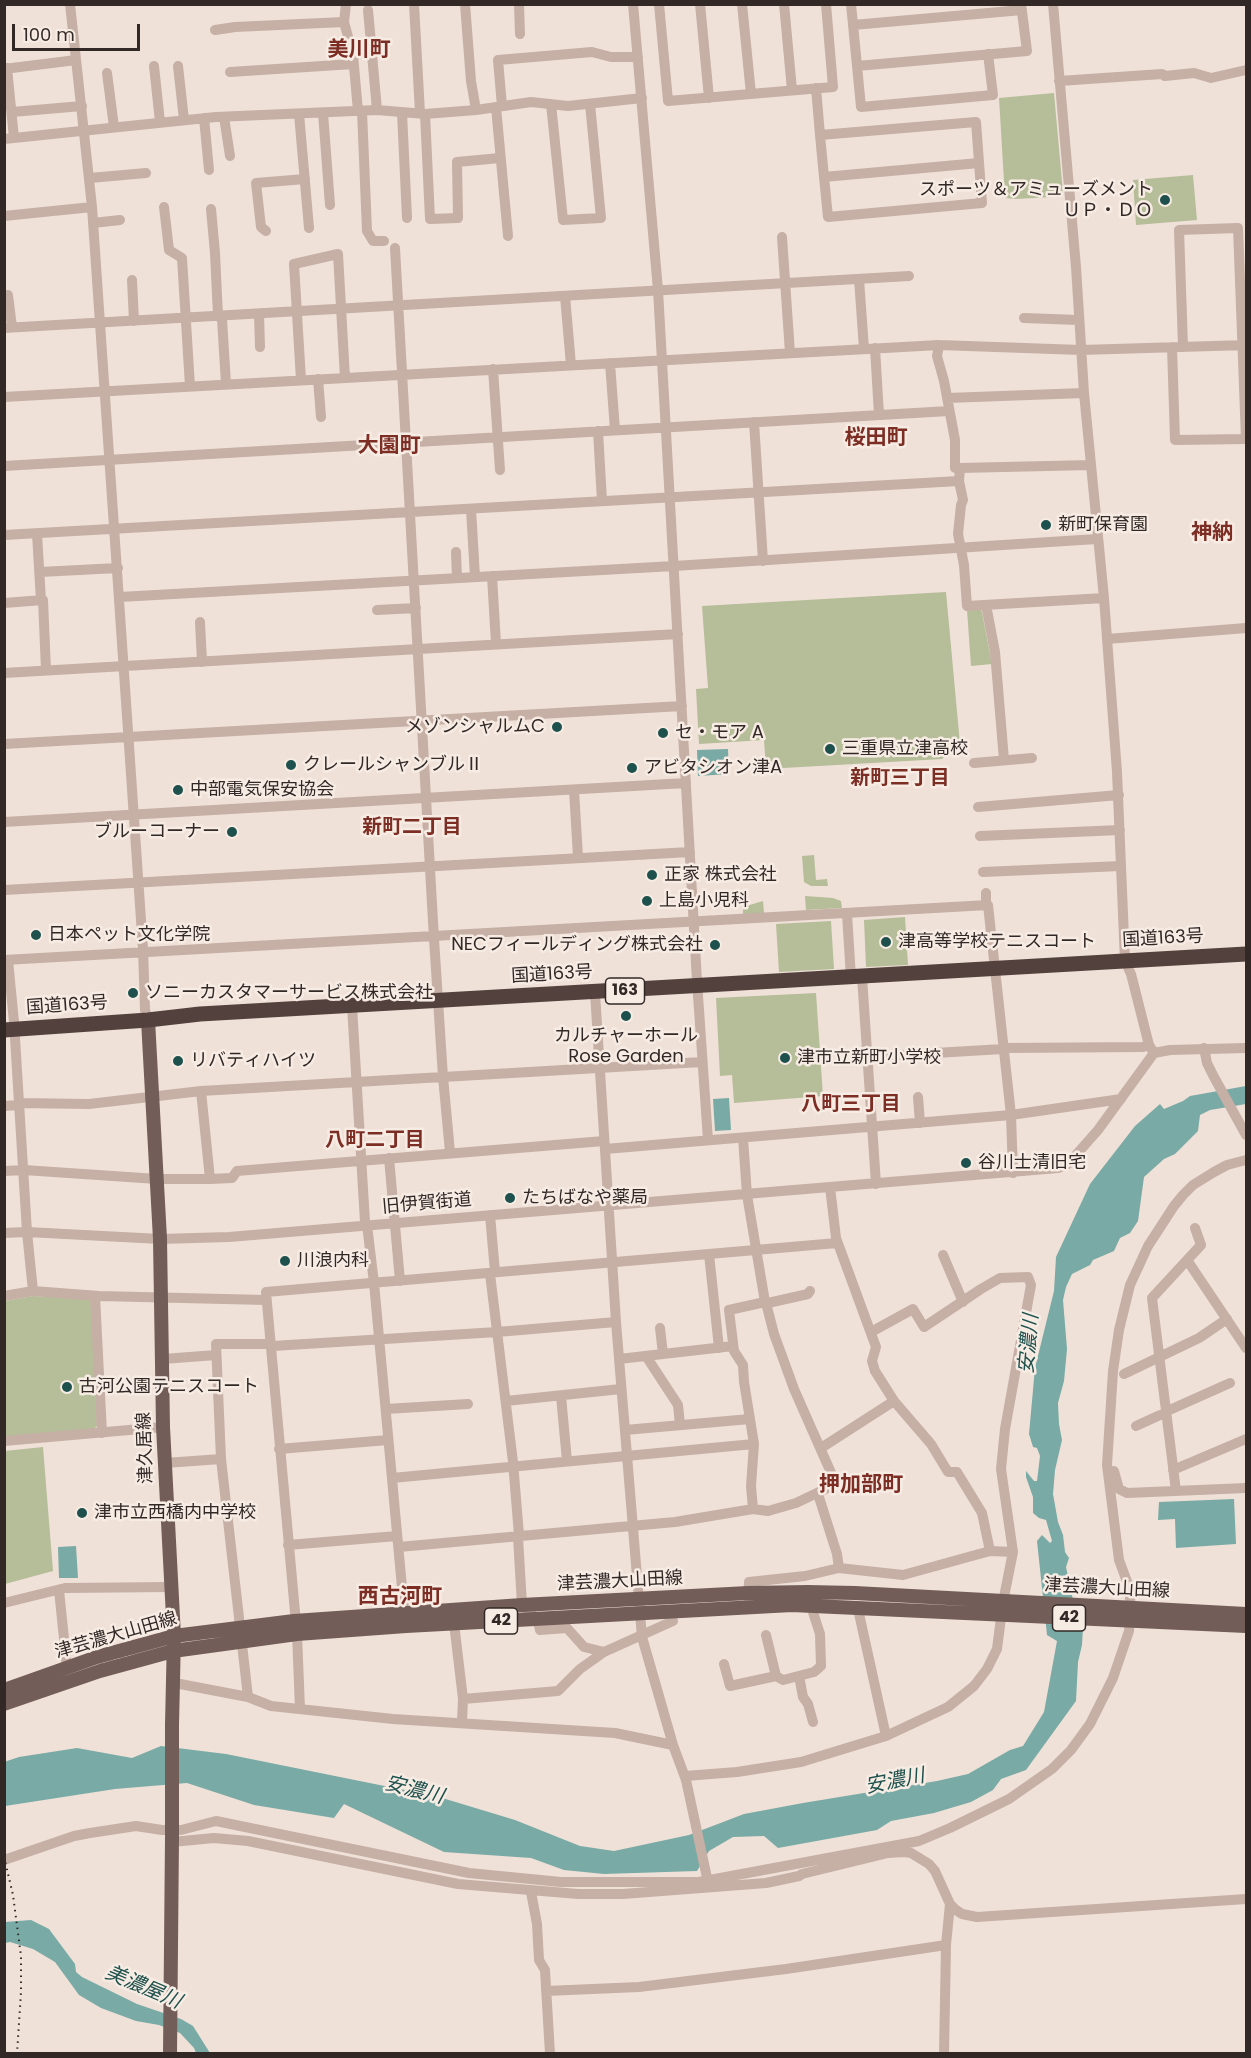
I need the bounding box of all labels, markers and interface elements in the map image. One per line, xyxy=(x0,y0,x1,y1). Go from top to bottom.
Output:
scale bar xyxy=(15,12,142,50)
text: 100 m xyxy=(23,22,75,47)
district label: 美川町 xyxy=(328,38,390,64)
place label: スポーツ＆アミューズメント ＵＰ・ＤＯ xyxy=(919,179,1153,222)
marker: スポーツ＆アミューズメント ＵＰ・ＤＯ xyxy=(1158,193,1172,207)
district label: 桜田町 xyxy=(845,426,907,452)
district label: 大園町 xyxy=(358,434,420,460)
place label: 新町保育園 xyxy=(1058,514,1148,536)
marker: 新町保育園 xyxy=(1039,518,1053,532)
district label: 神納 xyxy=(1191,521,1233,547)
place label: メゾンシャルムC xyxy=(405,716,545,738)
marker: メゾンシャルムC xyxy=(550,720,564,734)
place label: セ・モア A xyxy=(675,722,764,744)
marker: セ・モア A xyxy=(656,726,670,740)
place label: 三重県立津高校 xyxy=(842,738,968,760)
marker: 三重県立津高校 xyxy=(823,742,837,756)
place label: クレールシャンブルⅡ xyxy=(303,754,483,776)
place label: アビタシオン津A xyxy=(644,757,782,779)
marker: クレールシャンブルⅡ xyxy=(284,758,298,772)
marker: アビタシオン津A xyxy=(625,761,639,775)
district label: 新町三丁目 xyxy=(850,767,950,791)
place label: 中部電気保安協会 xyxy=(190,779,334,801)
marker: 中部電気保安協会 xyxy=(171,783,185,797)
district label: 新町二丁目 xyxy=(362,816,462,840)
place label: ブルーコーナー xyxy=(94,821,220,843)
marker: ブルーコーナー xyxy=(225,825,239,839)
place label: 正家 株式会社 xyxy=(664,864,777,886)
marker: 正家 株式会社 xyxy=(645,868,659,882)
place label: 上島小児科 xyxy=(659,890,749,912)
marker: 上島小児科 xyxy=(640,894,654,908)
place label: 日本ペット文化学院 xyxy=(48,924,210,946)
street label: 国道163号 xyxy=(1122,926,1204,952)
marker: 日本ペット文化学院 xyxy=(29,928,43,942)
place label: 津高等学校テニスコート xyxy=(898,931,1096,953)
place label: NECフィールディング株式会社 xyxy=(451,934,703,956)
marker: 津高等学校テニスコート xyxy=(879,935,893,949)
marker: NECフィールディング株式会社 xyxy=(708,938,722,952)
street label: 国道163号 xyxy=(511,962,593,988)
road number: 163 xyxy=(606,978,644,1004)
place label: ソニーカスタマーサービス株式会社 xyxy=(145,982,433,1004)
marker: ソニーカスタマーサービス株式会社 xyxy=(126,986,140,1000)
street label: 国道163号 xyxy=(25,992,109,1020)
marker: カルチャーホール Rose Garden xyxy=(619,1009,633,1023)
place label: カルチャーホール Rose Garden xyxy=(554,1025,698,1068)
place label: 津市立新町小学校 xyxy=(797,1047,941,1069)
place label: リバティハイツ xyxy=(190,1050,316,1072)
marker: 津市立新町小学校 xyxy=(778,1051,792,1065)
marker: リバティハイツ xyxy=(171,1054,185,1068)
district label: 八町三丁目 xyxy=(801,1093,901,1117)
district label: 八町二丁目 xyxy=(325,1129,425,1153)
place label: 谷川士清旧宅 xyxy=(978,1152,1086,1174)
marker: 谷川士清旧宅 xyxy=(959,1156,973,1170)
place label: たちばなや薬局 xyxy=(522,1187,648,1209)
street label: 旧伊賀街道 xyxy=(381,1189,473,1219)
marker: たちばなや薬局 xyxy=(503,1191,517,1205)
place label: 川浪内科 xyxy=(297,1250,369,1272)
marker: 川浪内科 xyxy=(278,1254,292,1268)
water label: 安濃川 xyxy=(1015,1313,1045,1375)
place label: 古河公園テニスコート xyxy=(79,1376,259,1398)
marker: 古河公園テニスコート xyxy=(60,1380,74,1394)
street label: 津久居線 xyxy=(134,1412,158,1484)
district label: 押加部町 xyxy=(819,1473,903,1499)
place label: 津市立西橋内中学校 xyxy=(94,1502,256,1524)
marker: 津市立西橋内中学校 xyxy=(75,1506,89,1520)
street label: 津芸濃大山田線 xyxy=(557,1568,683,1596)
street label: 津芸濃大山田線 xyxy=(1044,1575,1170,1603)
district label: 西古河町 xyxy=(358,1585,442,1611)
road number: 42 xyxy=(1052,1605,1086,1631)
street label: 津芸濃大山田線 xyxy=(52,1608,180,1664)
road number: 42 xyxy=(484,1608,518,1634)
water label: 安濃川 xyxy=(863,1764,927,1800)
water label: 安濃川 xyxy=(382,1772,446,1810)
water label: 美濃屋川 xyxy=(101,1961,185,2015)

